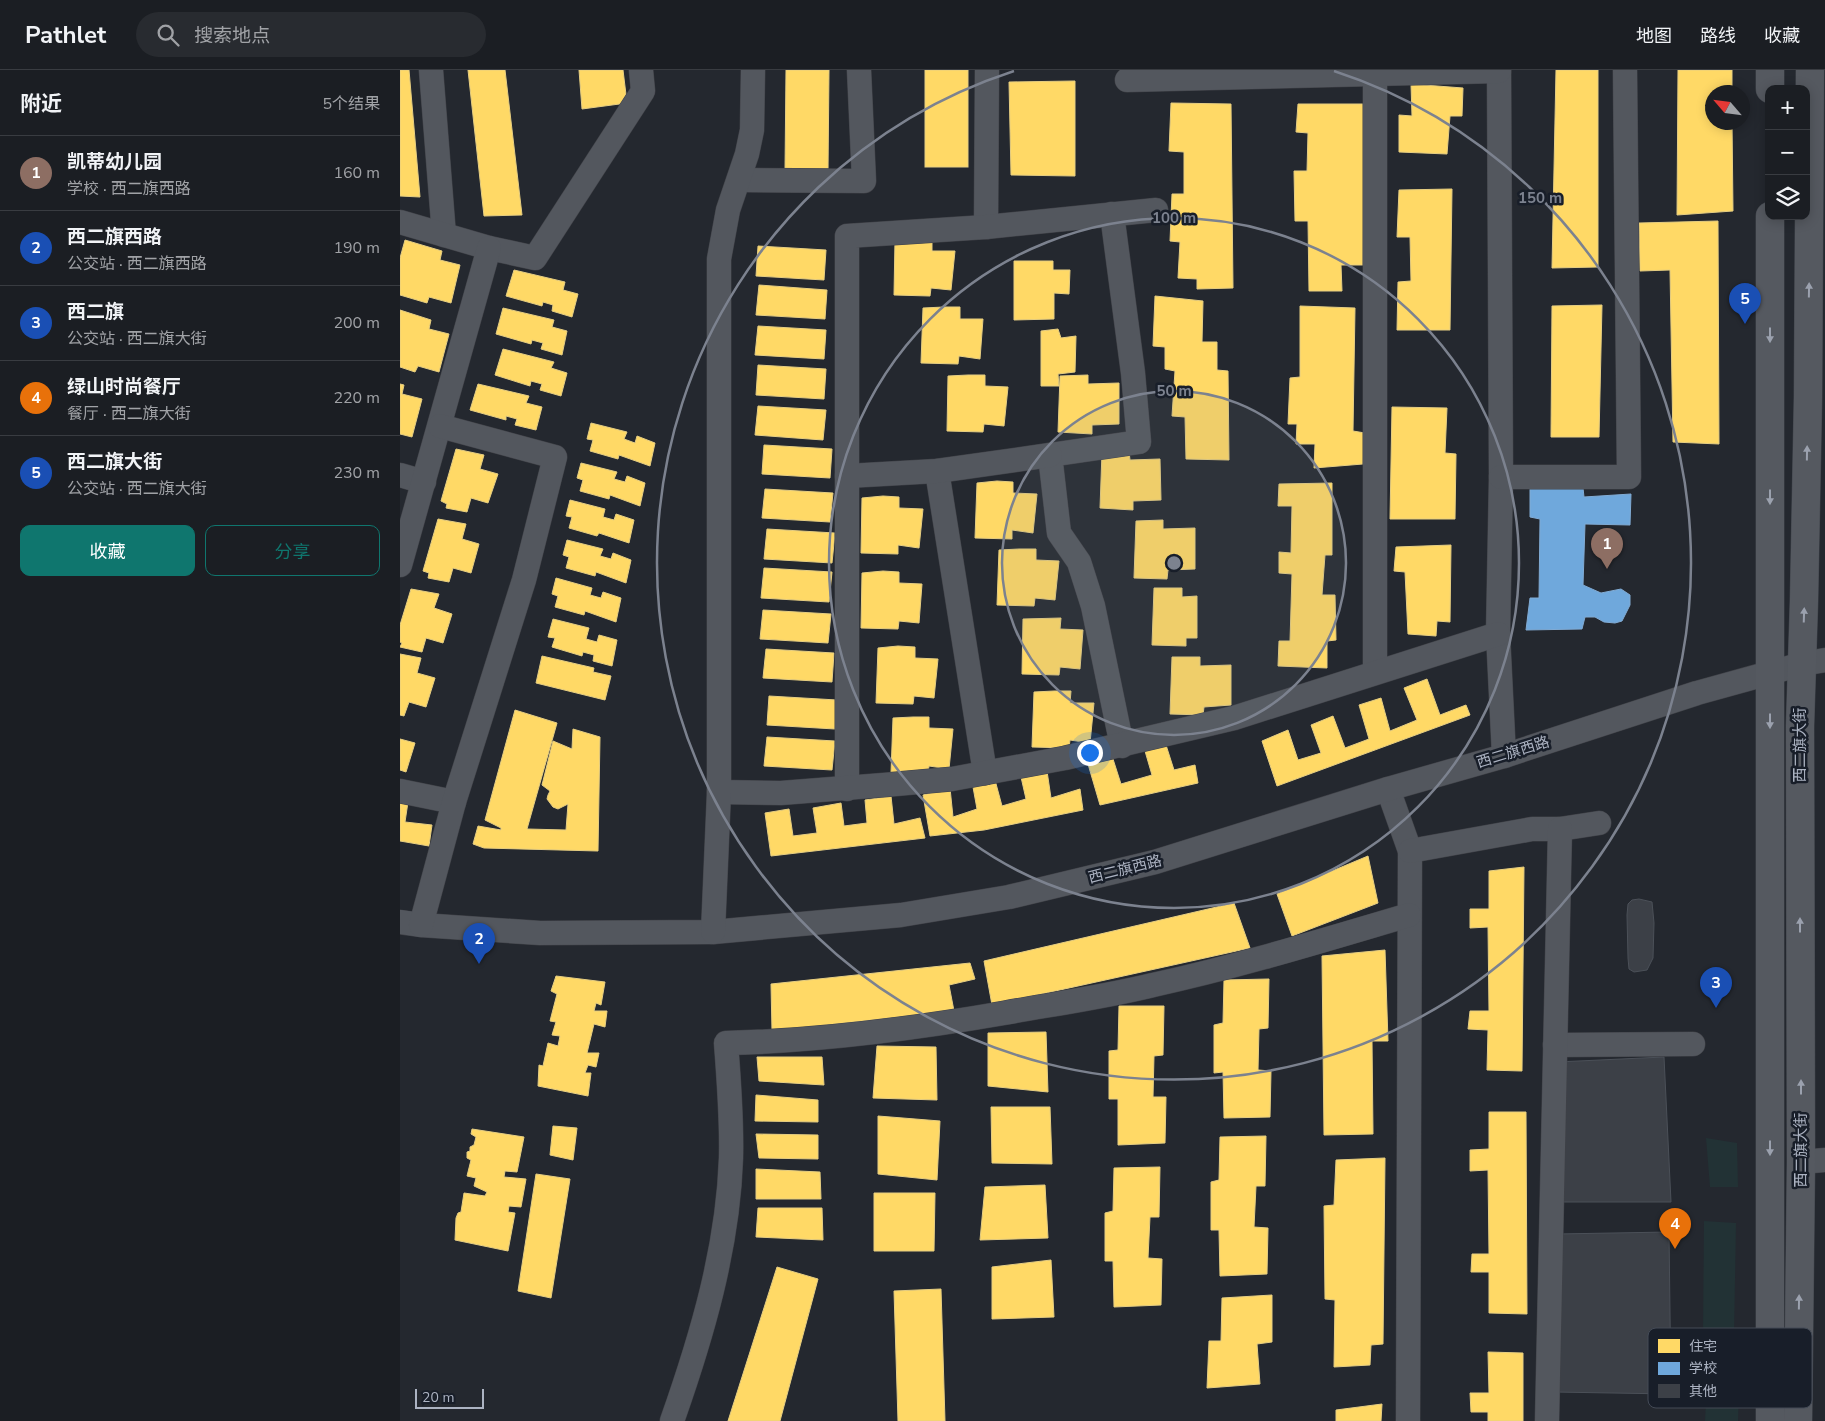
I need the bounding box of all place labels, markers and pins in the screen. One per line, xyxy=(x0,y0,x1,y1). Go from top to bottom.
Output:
pin: 5 xyxy=(1729,283,1761,324)
pin: 1 xyxy=(1591,528,1623,569)
centre of rings xyxy=(1165,554,1183,572)
pin: 2 xyxy=(463,923,495,964)
pin: 3 xyxy=(1700,967,1732,1008)
pin: 4 xyxy=(1659,1208,1691,1249)

